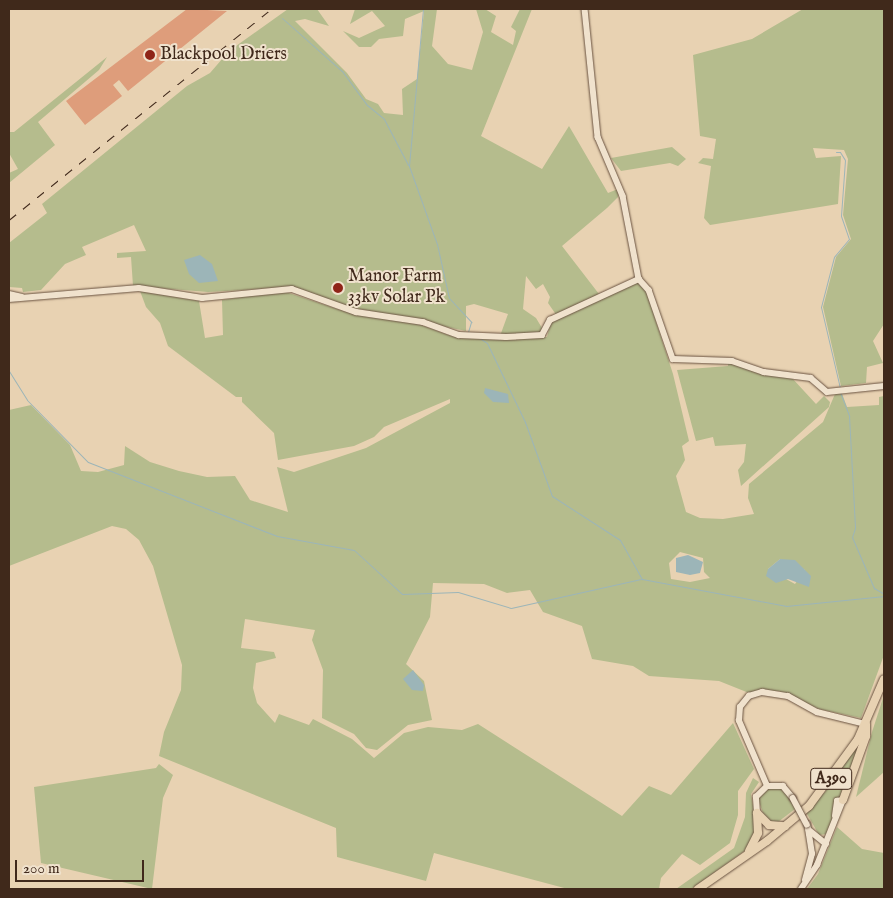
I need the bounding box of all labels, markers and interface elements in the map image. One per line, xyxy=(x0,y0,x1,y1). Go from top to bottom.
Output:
place label: Blackpool Driers xyxy=(160,44,287,66)
marker: Blackpool Driers xyxy=(144,49,156,61)
place label: Manor Farm 33kv Solar Pk xyxy=(348,267,445,310)
marker: Manor Farm 33kv Solar Pk xyxy=(332,282,344,294)
road number: A390 xyxy=(810,766,852,792)
scale bar xyxy=(18,850,146,882)
text: 200 m xyxy=(23,859,60,878)

